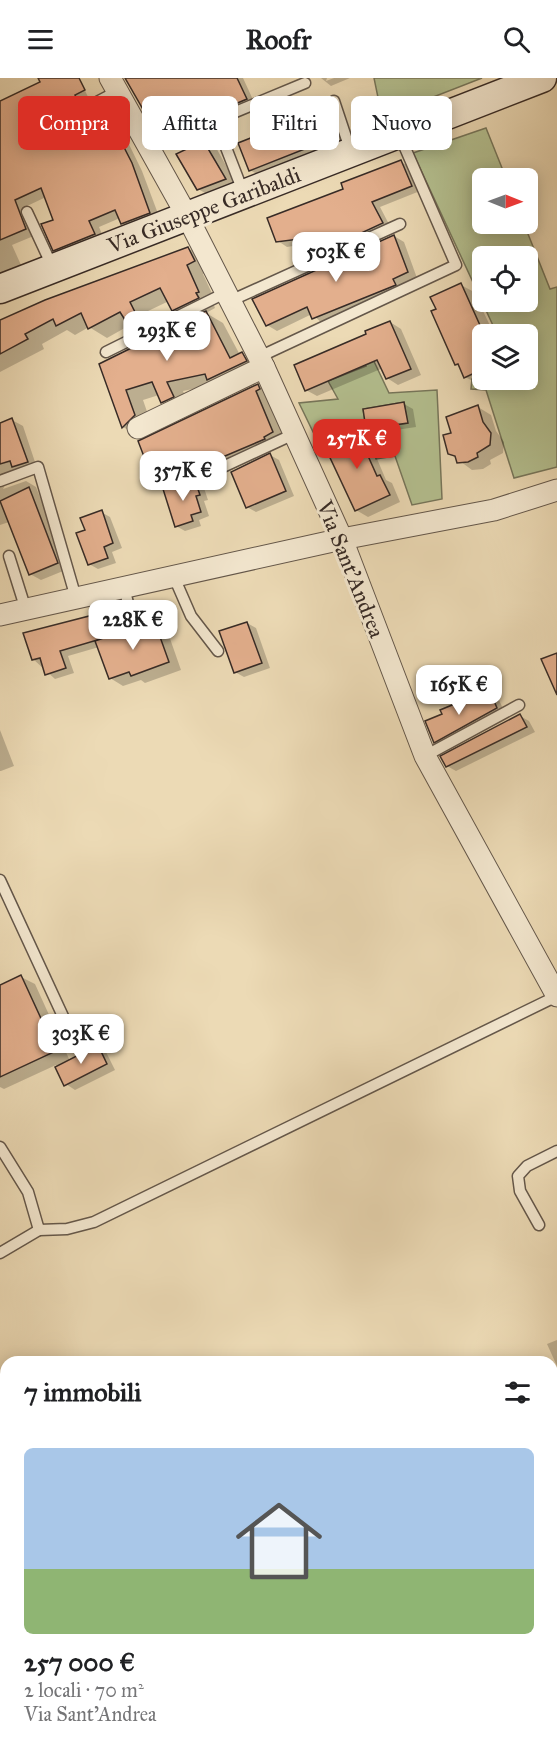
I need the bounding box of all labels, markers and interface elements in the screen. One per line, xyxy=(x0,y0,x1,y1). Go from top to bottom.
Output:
icon: menu xyxy=(24,23,57,56)
text: Roofr xyxy=(246,23,311,56)
icon: search xyxy=(500,23,533,56)
chip: Compra xyxy=(18,96,130,150)
chip: Affitta xyxy=(142,96,238,150)
chip: Filtri xyxy=(250,96,339,150)
chip: Nuovo xyxy=(351,96,452,150)
street label: Via Giuseppe Garibaldi xyxy=(103,161,304,260)
north arrow xyxy=(472,168,538,234)
map controls xyxy=(472,168,538,390)
pin: 503K € xyxy=(287,232,385,283)
text: 503K € xyxy=(306,239,366,263)
button: locate xyxy=(472,246,538,312)
pin: 293K € xyxy=(118,311,216,362)
text: 293K € xyxy=(137,318,197,342)
button: layers xyxy=(472,324,538,390)
pin: 257K € xyxy=(308,419,406,470)
text: 257K € xyxy=(327,426,387,450)
pin: 357K € xyxy=(134,451,232,502)
text: 357K € xyxy=(154,458,212,482)
street label: Via Sant'Andrea xyxy=(311,495,391,642)
pin: 228K € xyxy=(84,600,182,651)
text: 228K € xyxy=(103,607,163,631)
pin: 165K € xyxy=(410,665,508,716)
text: 165K € xyxy=(430,672,488,696)
pin: 303K € xyxy=(32,1014,130,1065)
text: 303K € xyxy=(52,1021,110,1045)
text: 7 immobili xyxy=(24,1376,141,1408)
icon: filters xyxy=(501,1376,534,1409)
icon: home xyxy=(225,1487,333,1595)
text: 257 000 € xyxy=(24,1646,135,1678)
text: 2 locali · 70 m² xyxy=(24,1678,144,1702)
text: Via Sant'Andrea xyxy=(24,1702,157,1726)

